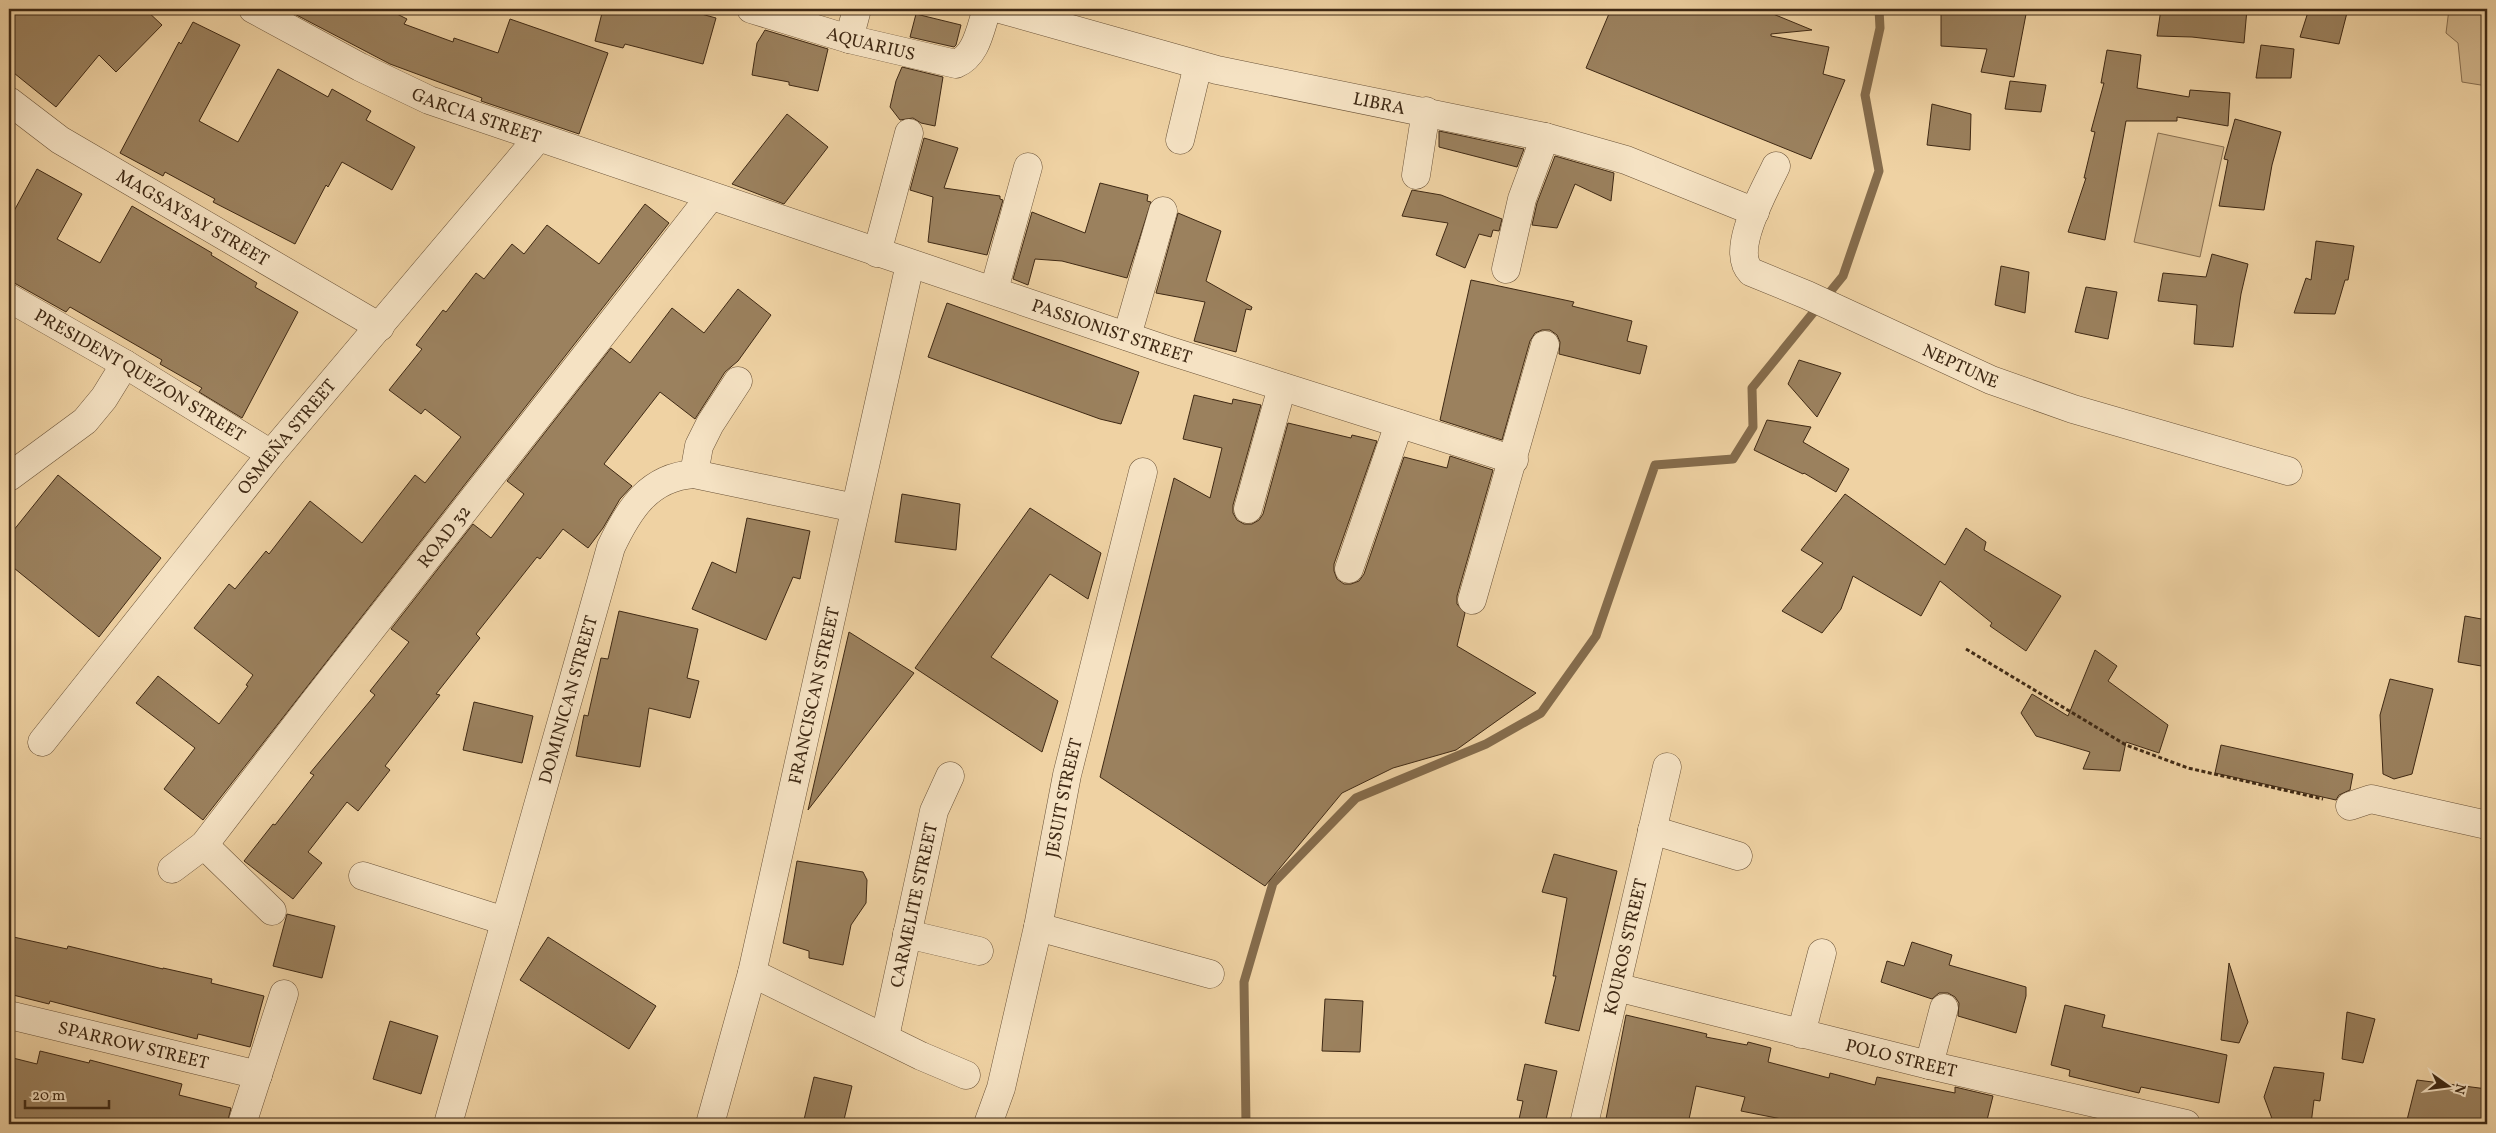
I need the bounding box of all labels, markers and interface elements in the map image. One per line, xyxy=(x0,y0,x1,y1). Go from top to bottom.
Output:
street label: AQUARIUS xyxy=(823,22,917,68)
street label: GARCIA STREET xyxy=(407,82,544,151)
street label: LIBRA xyxy=(1351,87,1408,122)
street label: MAGSAYSAY STREET xyxy=(111,164,274,274)
street label: PASSIONIST STREET xyxy=(1028,294,1195,371)
street label: PRESIDENT QUEZON STREET xyxy=(29,304,250,449)
street label: NEPTUNE xyxy=(1918,339,2002,396)
street label: OSMEÑA STREET xyxy=(232,374,343,501)
street label: ROAD 32 xyxy=(413,501,478,574)
street label: FRANCISCAN STREET xyxy=(783,604,847,787)
street label: DOMINICAN STREET xyxy=(534,613,605,787)
street label: JESUIT STREET xyxy=(1040,735,1090,860)
street label: CARMELITE STREET xyxy=(885,820,945,990)
street label: KOUROS STREET xyxy=(1599,876,1655,1018)
street label: SPARROW STREET xyxy=(55,1016,211,1077)
street label: POLO STREET xyxy=(1843,1034,1960,1085)
north arrow xyxy=(2424,1060,2474,1110)
scale bar xyxy=(25,1078,109,1110)
text: N xyxy=(2449,1082,2470,1096)
text: 20 m xyxy=(32,1086,65,1107)

